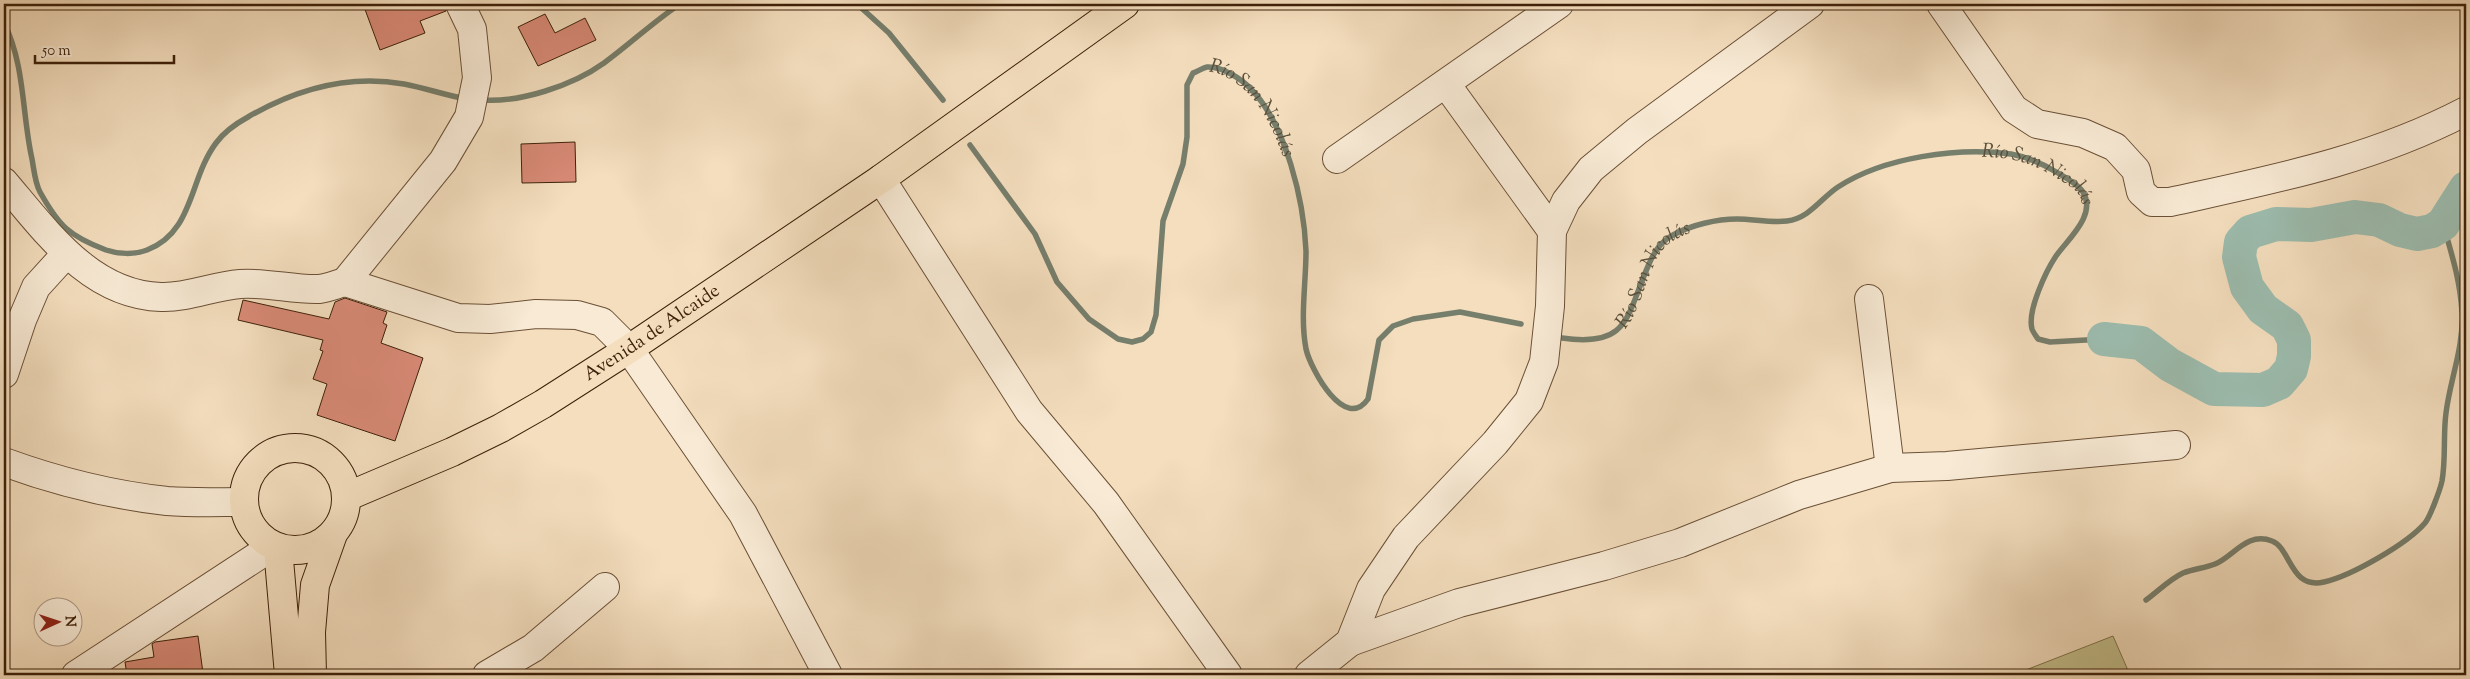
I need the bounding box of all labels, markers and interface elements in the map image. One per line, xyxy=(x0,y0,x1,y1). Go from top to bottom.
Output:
scale bar xyxy=(35,32,174,64)
text: 50 m xyxy=(41,41,71,62)
water label: Río San Nicolás xyxy=(1206,52,1302,161)
water label: Río San Nicolás xyxy=(1981,137,2101,207)
water label: Río San Nicolás xyxy=(1609,214,1695,335)
street label: Avenida de Alcaide xyxy=(578,278,726,388)
north arrow xyxy=(32,596,82,646)
text: N xyxy=(59,615,79,628)

